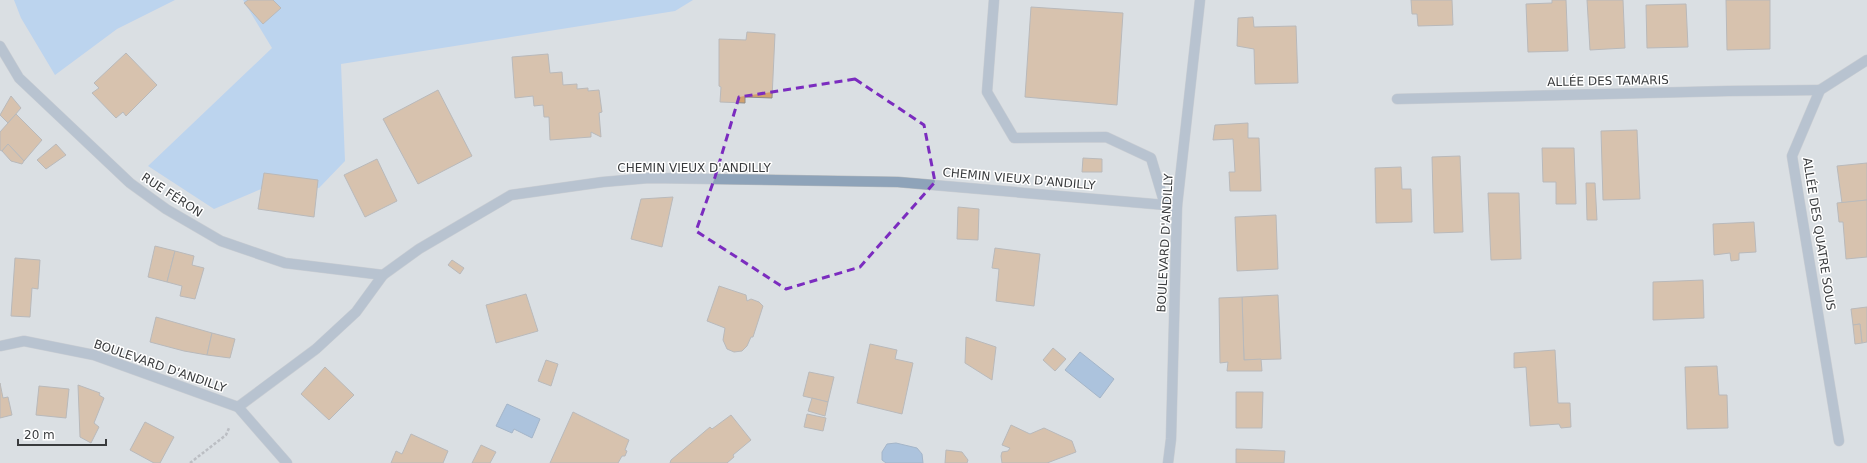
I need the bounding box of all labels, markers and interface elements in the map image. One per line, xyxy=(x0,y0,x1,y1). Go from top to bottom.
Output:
street label: ALLÉE DES TAMARIS xyxy=(1547,72,1669,89)
street label: ALLÉE DES QUATRE SOUS xyxy=(1800,156,1839,312)
street label: CHEMIN VIEUX D'ANDILLY xyxy=(617,161,771,175)
street label: CHEMIN VIEUX D'ANDILLY xyxy=(942,165,1097,193)
street label: RUE FÉRON xyxy=(139,169,206,220)
street label: BOULEVARD D'ANDILLY xyxy=(1154,172,1176,313)
street label: BOULEVARD D'ANDILLY xyxy=(92,337,229,395)
scale bar xyxy=(18,421,106,447)
text: 20 m xyxy=(24,428,55,442)

